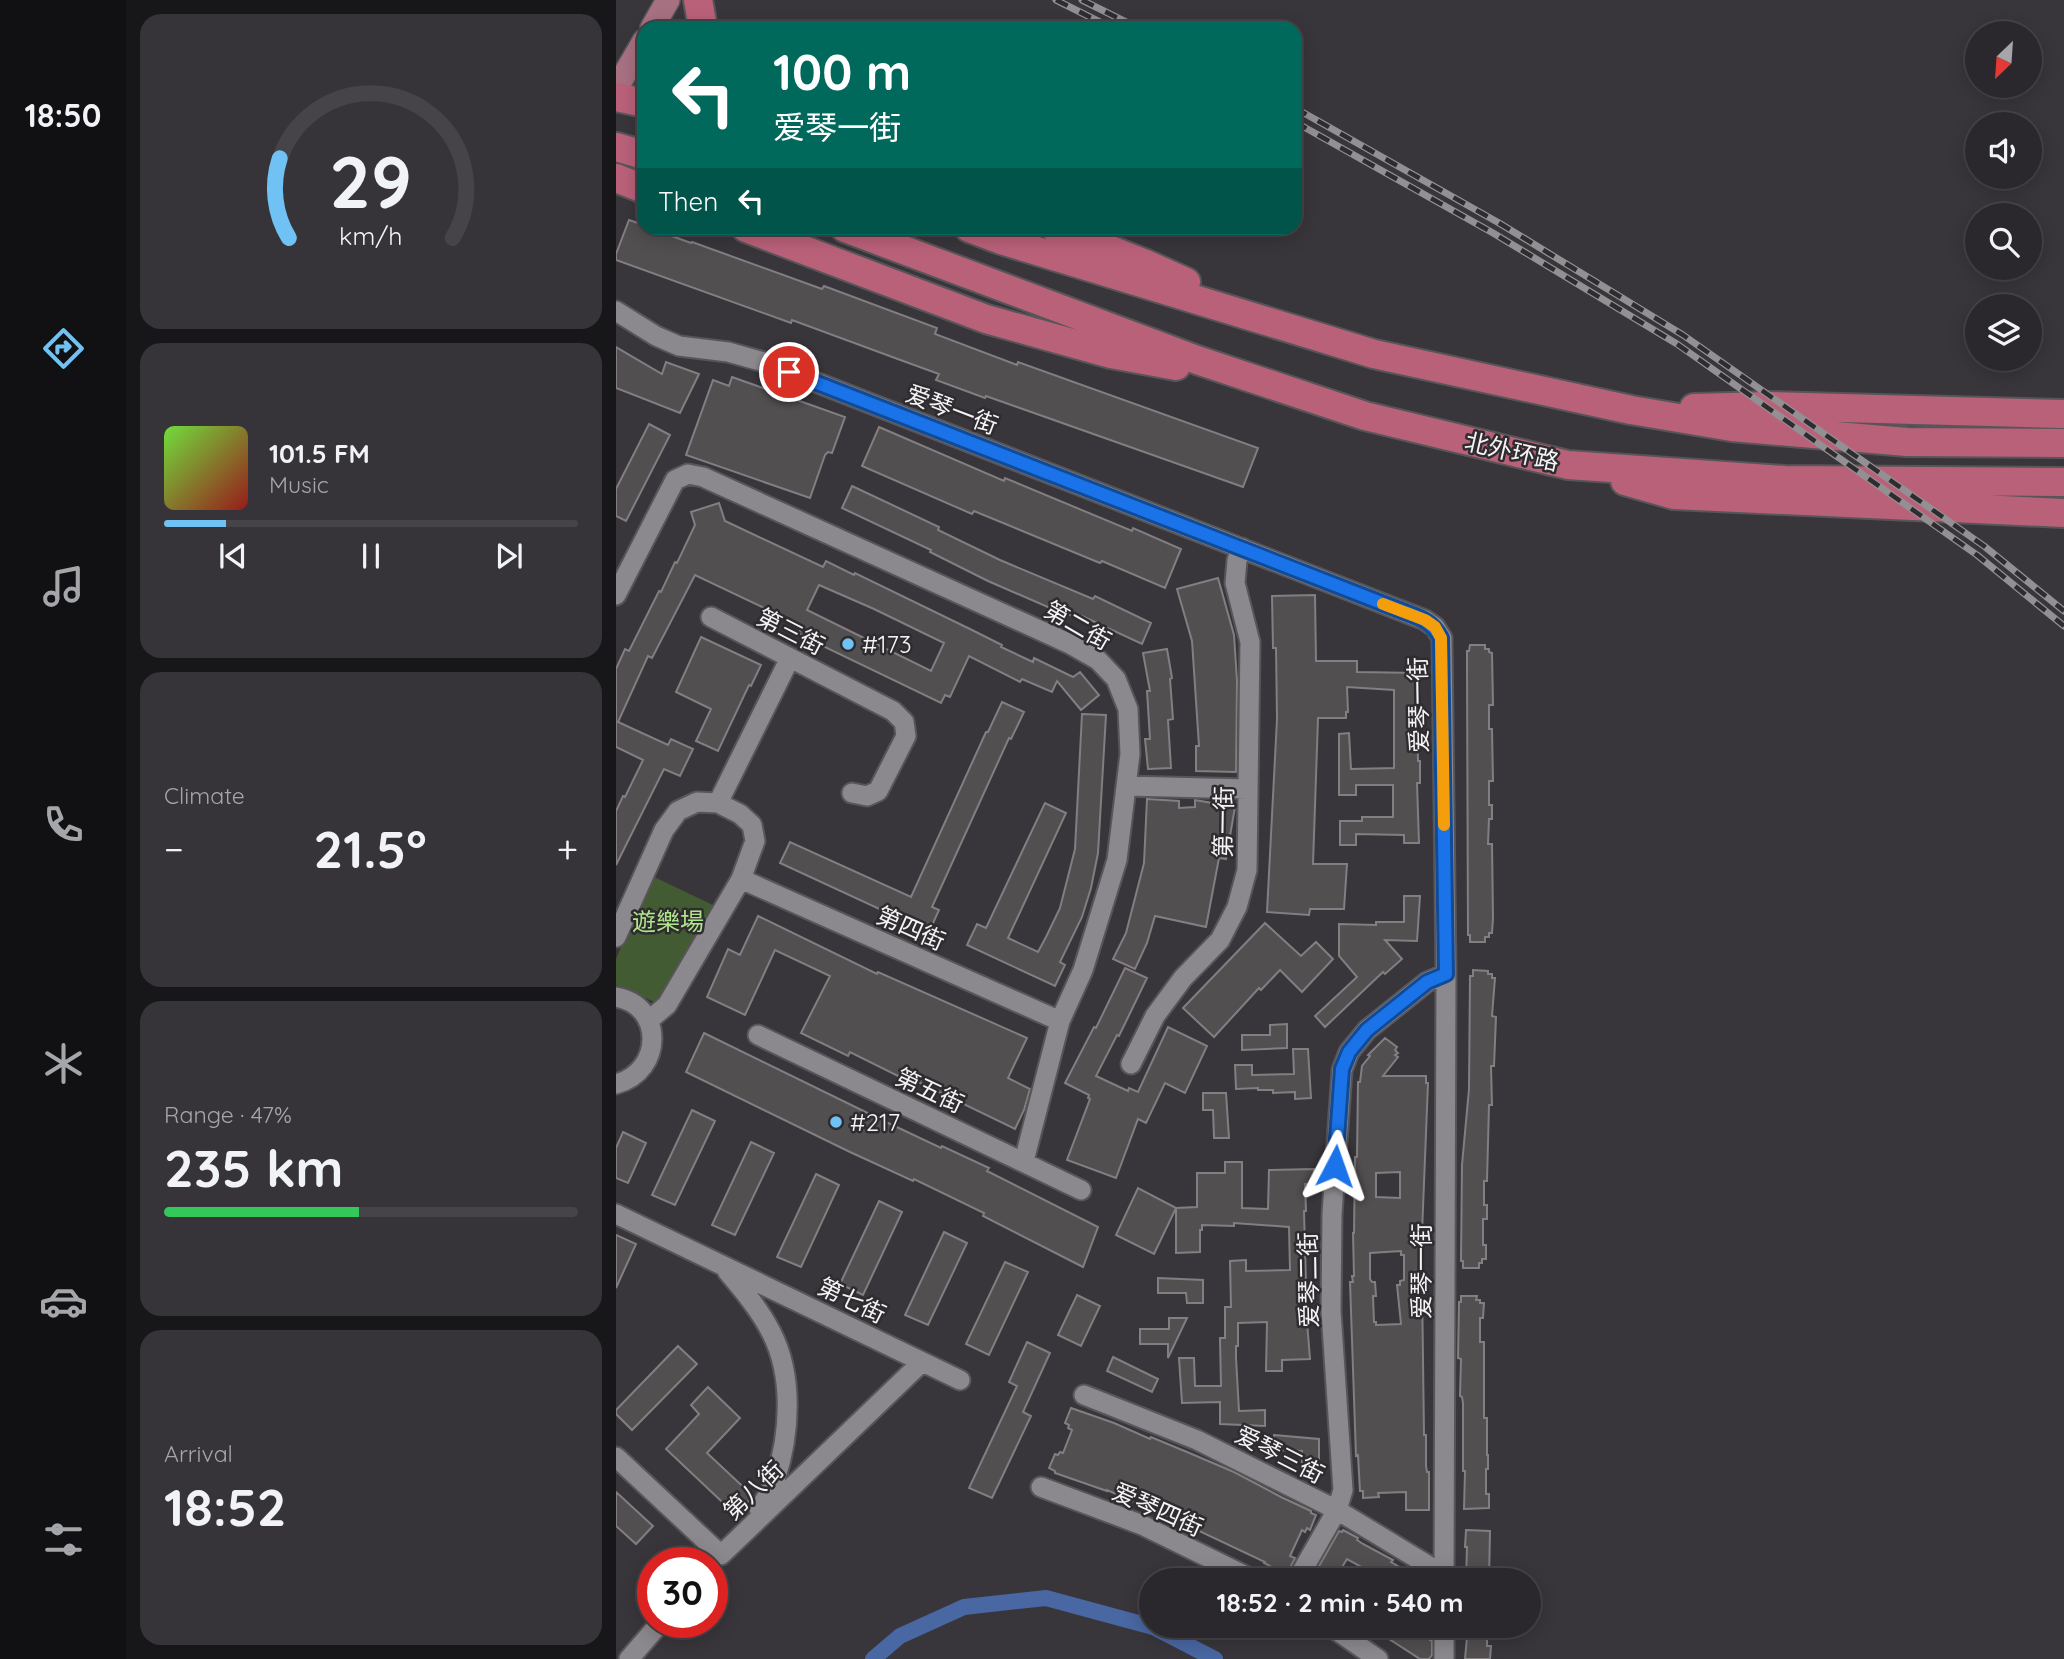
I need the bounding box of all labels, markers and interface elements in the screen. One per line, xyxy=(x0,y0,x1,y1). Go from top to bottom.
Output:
north arrow xyxy=(1965,21,2042,98)
map controls xyxy=(1965,21,2042,371)
text: 100 m xyxy=(773,41,911,102)
icon: left xyxy=(658,49,749,140)
text: 18:50 xyxy=(25,95,101,135)
text: 爱琴一街 xyxy=(773,107,901,147)
button: sound xyxy=(1965,112,2042,189)
text: 29 xyxy=(330,135,412,226)
icon: left xyxy=(732,182,770,220)
text: Then xyxy=(658,185,718,218)
button: search xyxy=(1965,203,2042,280)
text: km/h xyxy=(339,219,403,250)
button: layers xyxy=(1965,294,2042,371)
icon: directions xyxy=(39,324,88,373)
pin xyxy=(759,342,819,402)
icon: arrive xyxy=(770,353,808,391)
street label: 爱琴一街 xyxy=(902,378,1002,440)
street label: 北外环路 xyxy=(1462,426,1562,476)
text: 101.5 FM xyxy=(269,437,370,470)
text: Music xyxy=(269,470,329,499)
icon: previous xyxy=(214,537,252,575)
icon: pause xyxy=(352,537,390,575)
icon: next xyxy=(490,537,528,575)
icon: music xyxy=(39,562,88,611)
street label: 第二街 xyxy=(1039,594,1117,656)
street label: 第三街 xyxy=(752,601,830,661)
place label: #173 xyxy=(862,629,911,659)
marker: #173 xyxy=(840,636,856,652)
street label: 爱琴一街 xyxy=(1402,657,1434,753)
text: Climate xyxy=(164,781,245,810)
street label: 第一街 xyxy=(1207,786,1239,858)
icon: phone xyxy=(39,800,88,849)
text: 21.5° xyxy=(314,816,427,881)
text: − xyxy=(164,825,184,873)
text: + xyxy=(557,825,578,873)
street label: 第四街 xyxy=(872,900,950,956)
park label: 遊樂場 xyxy=(632,906,704,936)
icon: climate xyxy=(39,1039,88,1088)
street label: 第五街 xyxy=(891,1061,969,1119)
text: Range · 47% xyxy=(164,1100,292,1129)
place label: #217 xyxy=(850,1107,900,1137)
marker: #217 xyxy=(828,1114,844,1130)
position arrow xyxy=(1298,1129,1372,1203)
text: 235 km xyxy=(164,1135,344,1200)
street label: 爱琴一街 xyxy=(1406,1223,1436,1319)
street label: 爱琴二街 xyxy=(1292,1232,1324,1328)
street label: 第七街 xyxy=(813,1271,891,1329)
icon: car xyxy=(39,1277,88,1326)
street label: 爱琴三街 xyxy=(1230,1419,1330,1489)
text: Arrival xyxy=(164,1439,233,1468)
street label: 第八街 xyxy=(717,1454,789,1526)
text: 18:52 xyxy=(164,1474,286,1539)
street label: 爱琴四街 xyxy=(1108,1476,1208,1542)
icon: filters xyxy=(39,1515,88,1564)
speed limit sign: 30 xyxy=(637,1547,728,1638)
text: 18:52 · 2 min · 540 m xyxy=(1216,1586,1464,1619)

